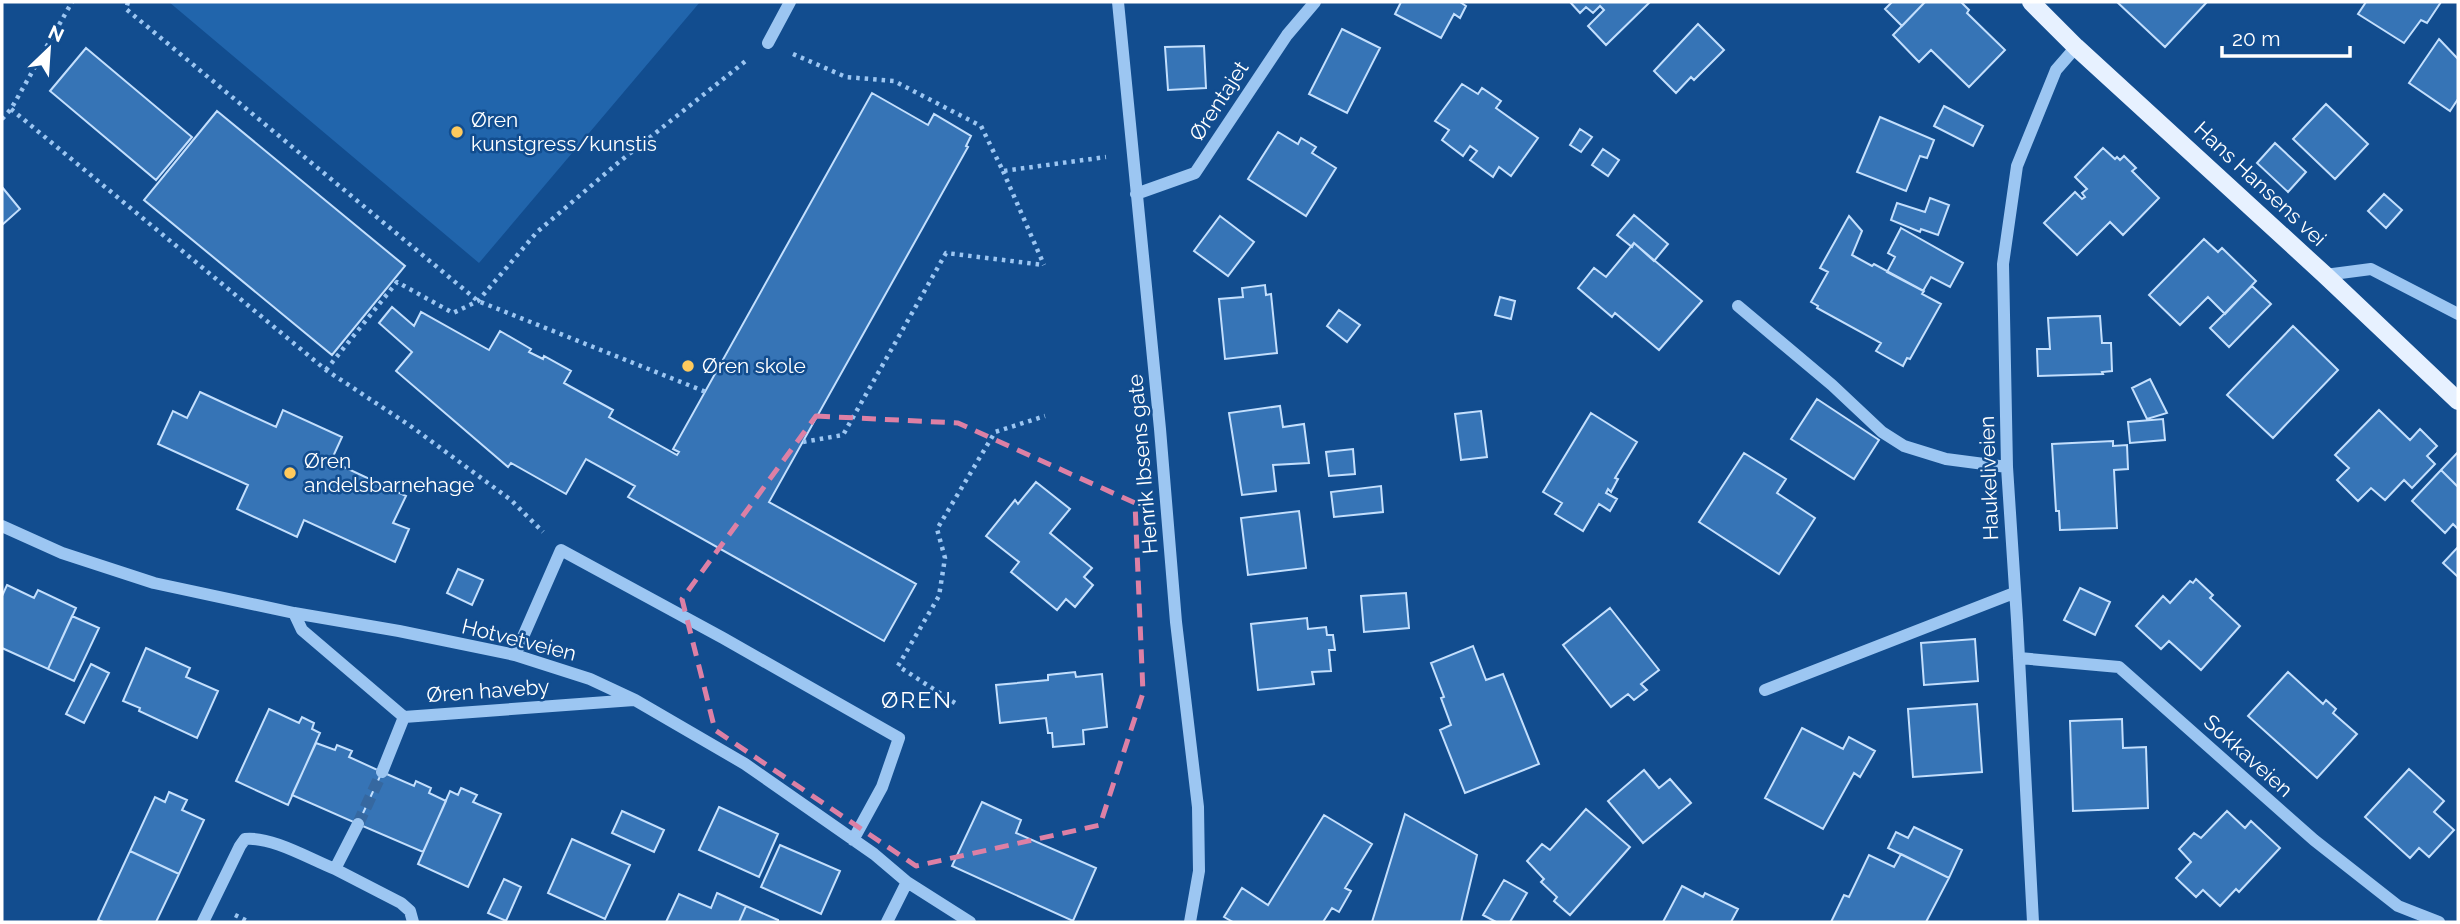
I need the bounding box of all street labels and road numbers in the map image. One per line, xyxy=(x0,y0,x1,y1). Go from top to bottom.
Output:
street label: Ørentajet xyxy=(1184,56,1253,145)
street label: Hans Hansens vei xyxy=(2189,116,2331,251)
street label: Henrik Ibsens gate xyxy=(1122,373,1163,555)
street label: Haukeliveien xyxy=(1974,415,2003,541)
street label: Hotvetveien xyxy=(459,613,579,666)
street label: Øren haveby xyxy=(426,674,550,707)
street label: Sokkaveien xyxy=(2199,709,2298,802)

